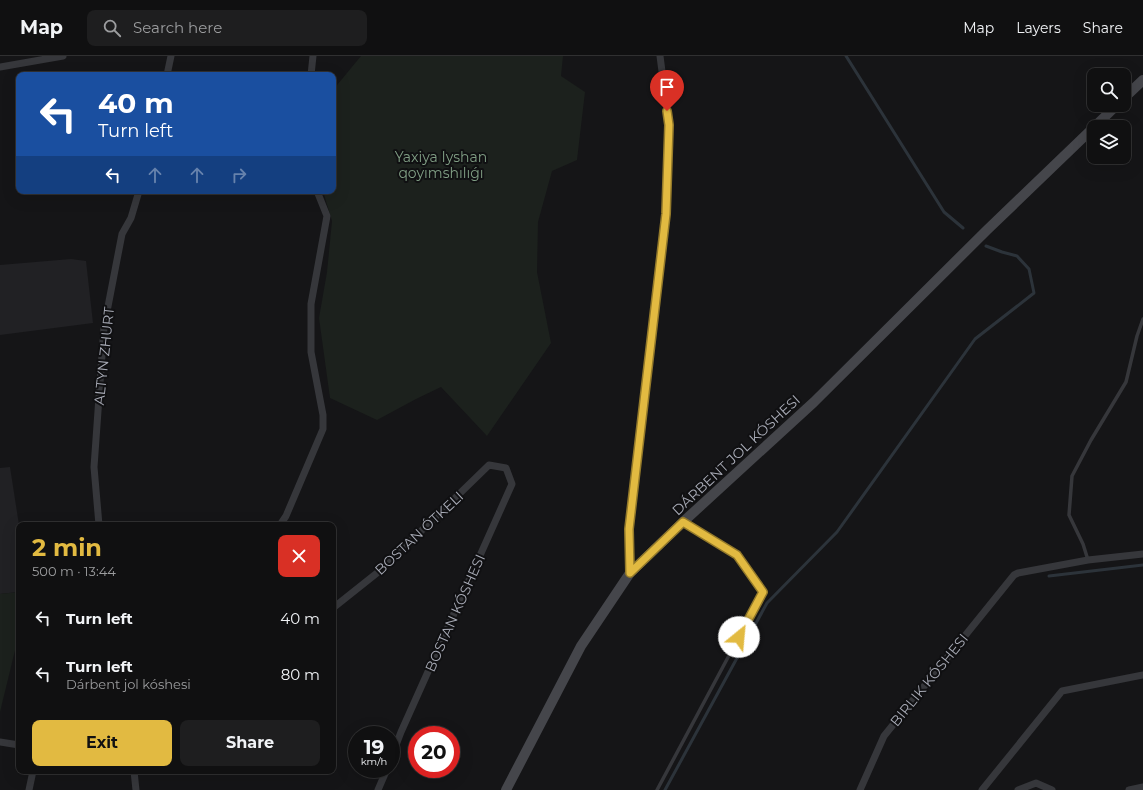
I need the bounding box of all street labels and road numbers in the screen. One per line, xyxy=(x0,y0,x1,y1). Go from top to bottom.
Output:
street label: ALTYN ZHURT xyxy=(90,306,118,406)
street label: DÁRBENT JOL KÓSHESI xyxy=(668,391,804,519)
street label: BOSTAN ÓTKELI xyxy=(371,487,467,579)
street label: BOSTAN KÓSHESI xyxy=(421,551,489,675)
street label: BIRLIK KÓSHESI xyxy=(886,630,972,730)

